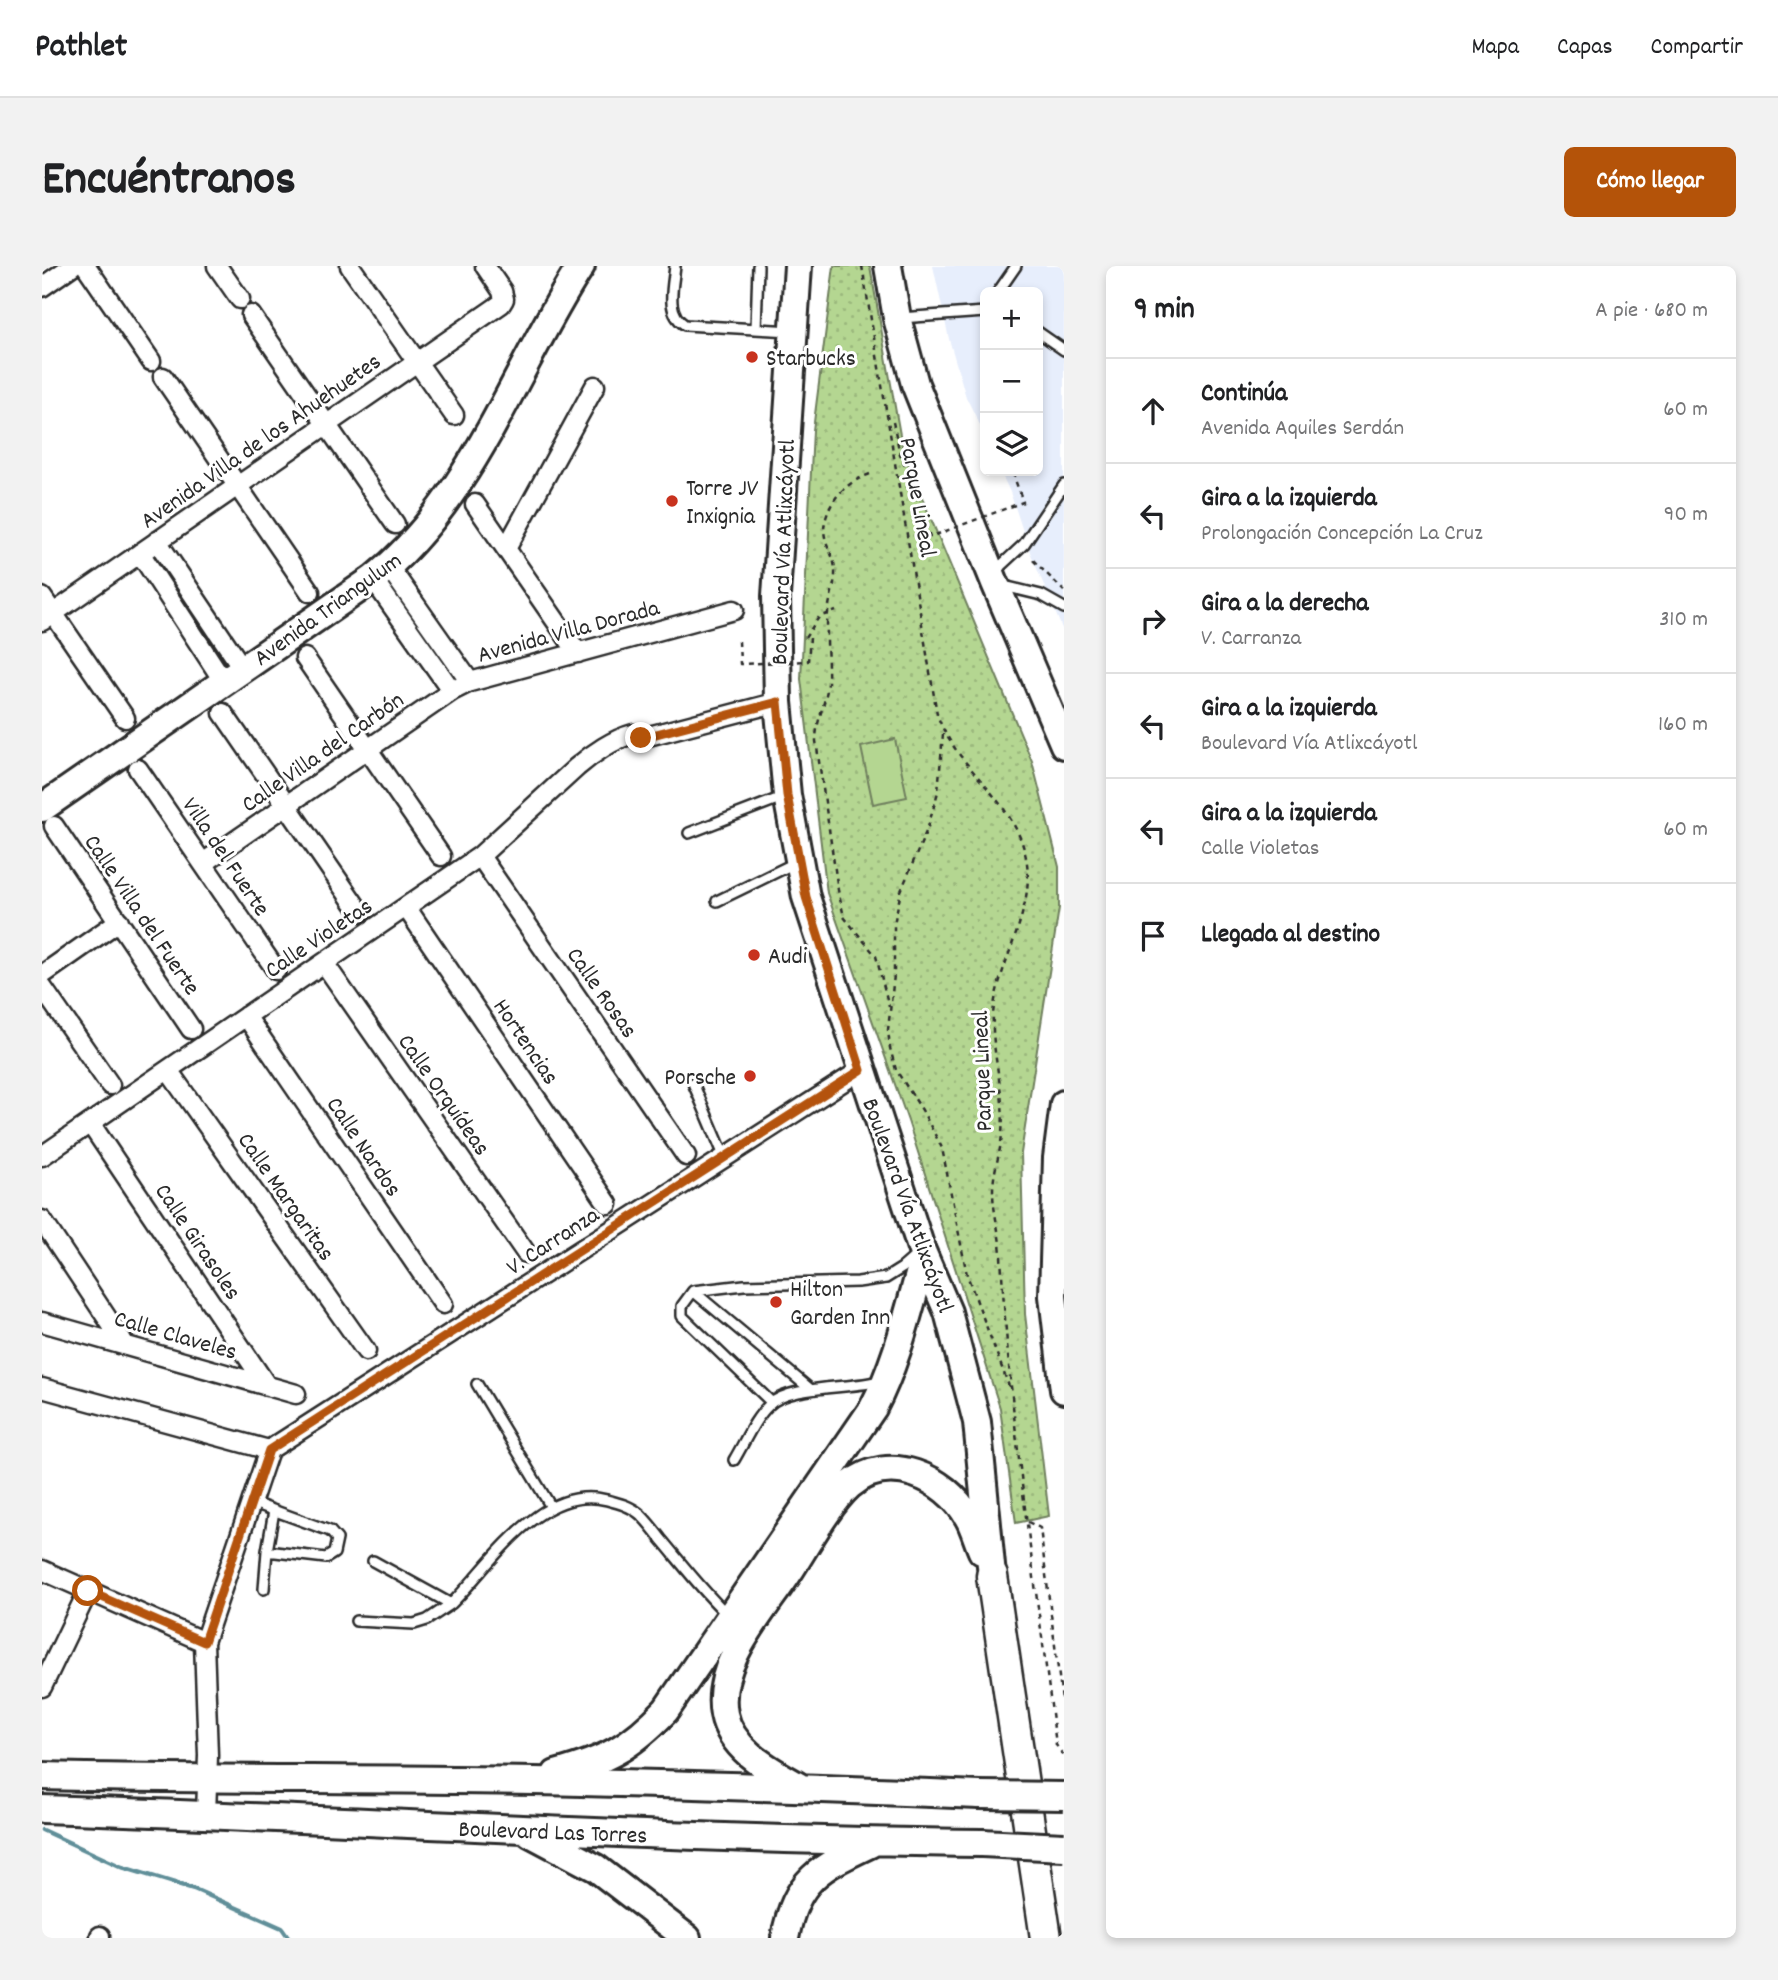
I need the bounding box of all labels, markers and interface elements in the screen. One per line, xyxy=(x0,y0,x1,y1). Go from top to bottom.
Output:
text: Pathlet xyxy=(35,25,127,72)
text: Mapa xyxy=(1471,31,1519,65)
text: Capas xyxy=(1557,31,1613,65)
text: Compartir xyxy=(1651,31,1743,65)
text: Encuéntranos xyxy=(42,147,296,217)
button: Cómo llegar xyxy=(1564,147,1736,217)
map controls xyxy=(980,287,1043,476)
button: + xyxy=(980,287,1043,350)
text: 9 min xyxy=(1134,290,1195,333)
text: A pie · 680 m xyxy=(1595,295,1708,328)
place label: Starbucks xyxy=(766,343,856,377)
street label: Avenida Villa de los Ahuehuetes xyxy=(134,346,389,539)
marker: Starbucks xyxy=(744,349,760,365)
button: − xyxy=(980,350,1043,413)
text: Continúa xyxy=(1201,376,1287,413)
icon: ahead xyxy=(1134,392,1172,430)
text: 60 m xyxy=(1663,394,1708,427)
button: layers xyxy=(980,413,1043,476)
text: Avenida Aquiles Serdán xyxy=(1201,413,1404,446)
street label: Parque Lineal xyxy=(889,435,943,560)
street label: Boulevard Vía Atlixcáyotl xyxy=(764,438,806,666)
place label: Torre JV Inxignia xyxy=(686,473,759,535)
text: Gira a la izquierda xyxy=(1201,481,1377,518)
marker: Torre JV Inxignia xyxy=(664,493,680,509)
icon: left xyxy=(1134,497,1172,535)
text: 90 m xyxy=(1664,499,1708,532)
text: Prolongación Concepción La Cruz xyxy=(1201,518,1483,551)
street label: Avenida Triangulum xyxy=(248,545,410,676)
text: Gira a la derecha xyxy=(1201,586,1368,623)
street label: Avenida Villa Dorada xyxy=(474,592,664,674)
icon: right xyxy=(1134,602,1172,640)
text: 310 m xyxy=(1659,604,1708,637)
text: V. Carranza xyxy=(1201,623,1301,656)
street label: Calle Villa del Carbón xyxy=(235,684,412,822)
text: Gira a la izquierda xyxy=(1201,691,1377,728)
icon: left xyxy=(1134,707,1172,745)
text: 160 m xyxy=(1658,709,1708,742)
route end xyxy=(625,722,656,753)
text: Boulevard Vía Atlixcáyotl xyxy=(1201,728,1417,761)
street label: Villa del Fuerte xyxy=(172,791,277,924)
text: Gira a la izquierda xyxy=(1201,796,1377,833)
icon: left xyxy=(1134,812,1172,850)
text: 60 m xyxy=(1663,814,1708,847)
street label: Calle Villa del Fuerte xyxy=(74,828,207,1003)
text: Calle Violetas xyxy=(1201,833,1320,866)
street label: Calle Violetas xyxy=(259,891,380,988)
icon: arrive xyxy=(1134,917,1172,955)
text: Llegada al destino xyxy=(1201,917,1380,954)
street label: Calle Rosas xyxy=(557,941,644,1046)
place label: Audi xyxy=(768,941,807,975)
marker: Audi xyxy=(746,947,762,963)
street label: Hortencias xyxy=(483,993,566,1093)
street label: Parque Lineal xyxy=(965,1010,1003,1132)
street label: Calle Orquídeas xyxy=(388,1028,497,1164)
place label: Porsche xyxy=(664,1062,736,1096)
marker: Porsche xyxy=(742,1068,758,1084)
street label: Calle Nardos xyxy=(316,1091,409,1205)
street label: Boulevard Vía Atlixcáyotl xyxy=(852,1094,961,1318)
street label: Calle Margaritas xyxy=(228,1126,342,1269)
street label: Calle Girasoles xyxy=(145,1177,248,1308)
street label: V. Carranza xyxy=(500,1199,607,1285)
place label: Hilton Garden Inn xyxy=(790,1274,890,1336)
marker: Hilton Garden Inn xyxy=(768,1294,784,1310)
street label: Calle Claveles xyxy=(110,1303,241,1371)
route start xyxy=(72,1575,103,1606)
street label: Boulevard Las Torres xyxy=(458,1814,648,1854)

